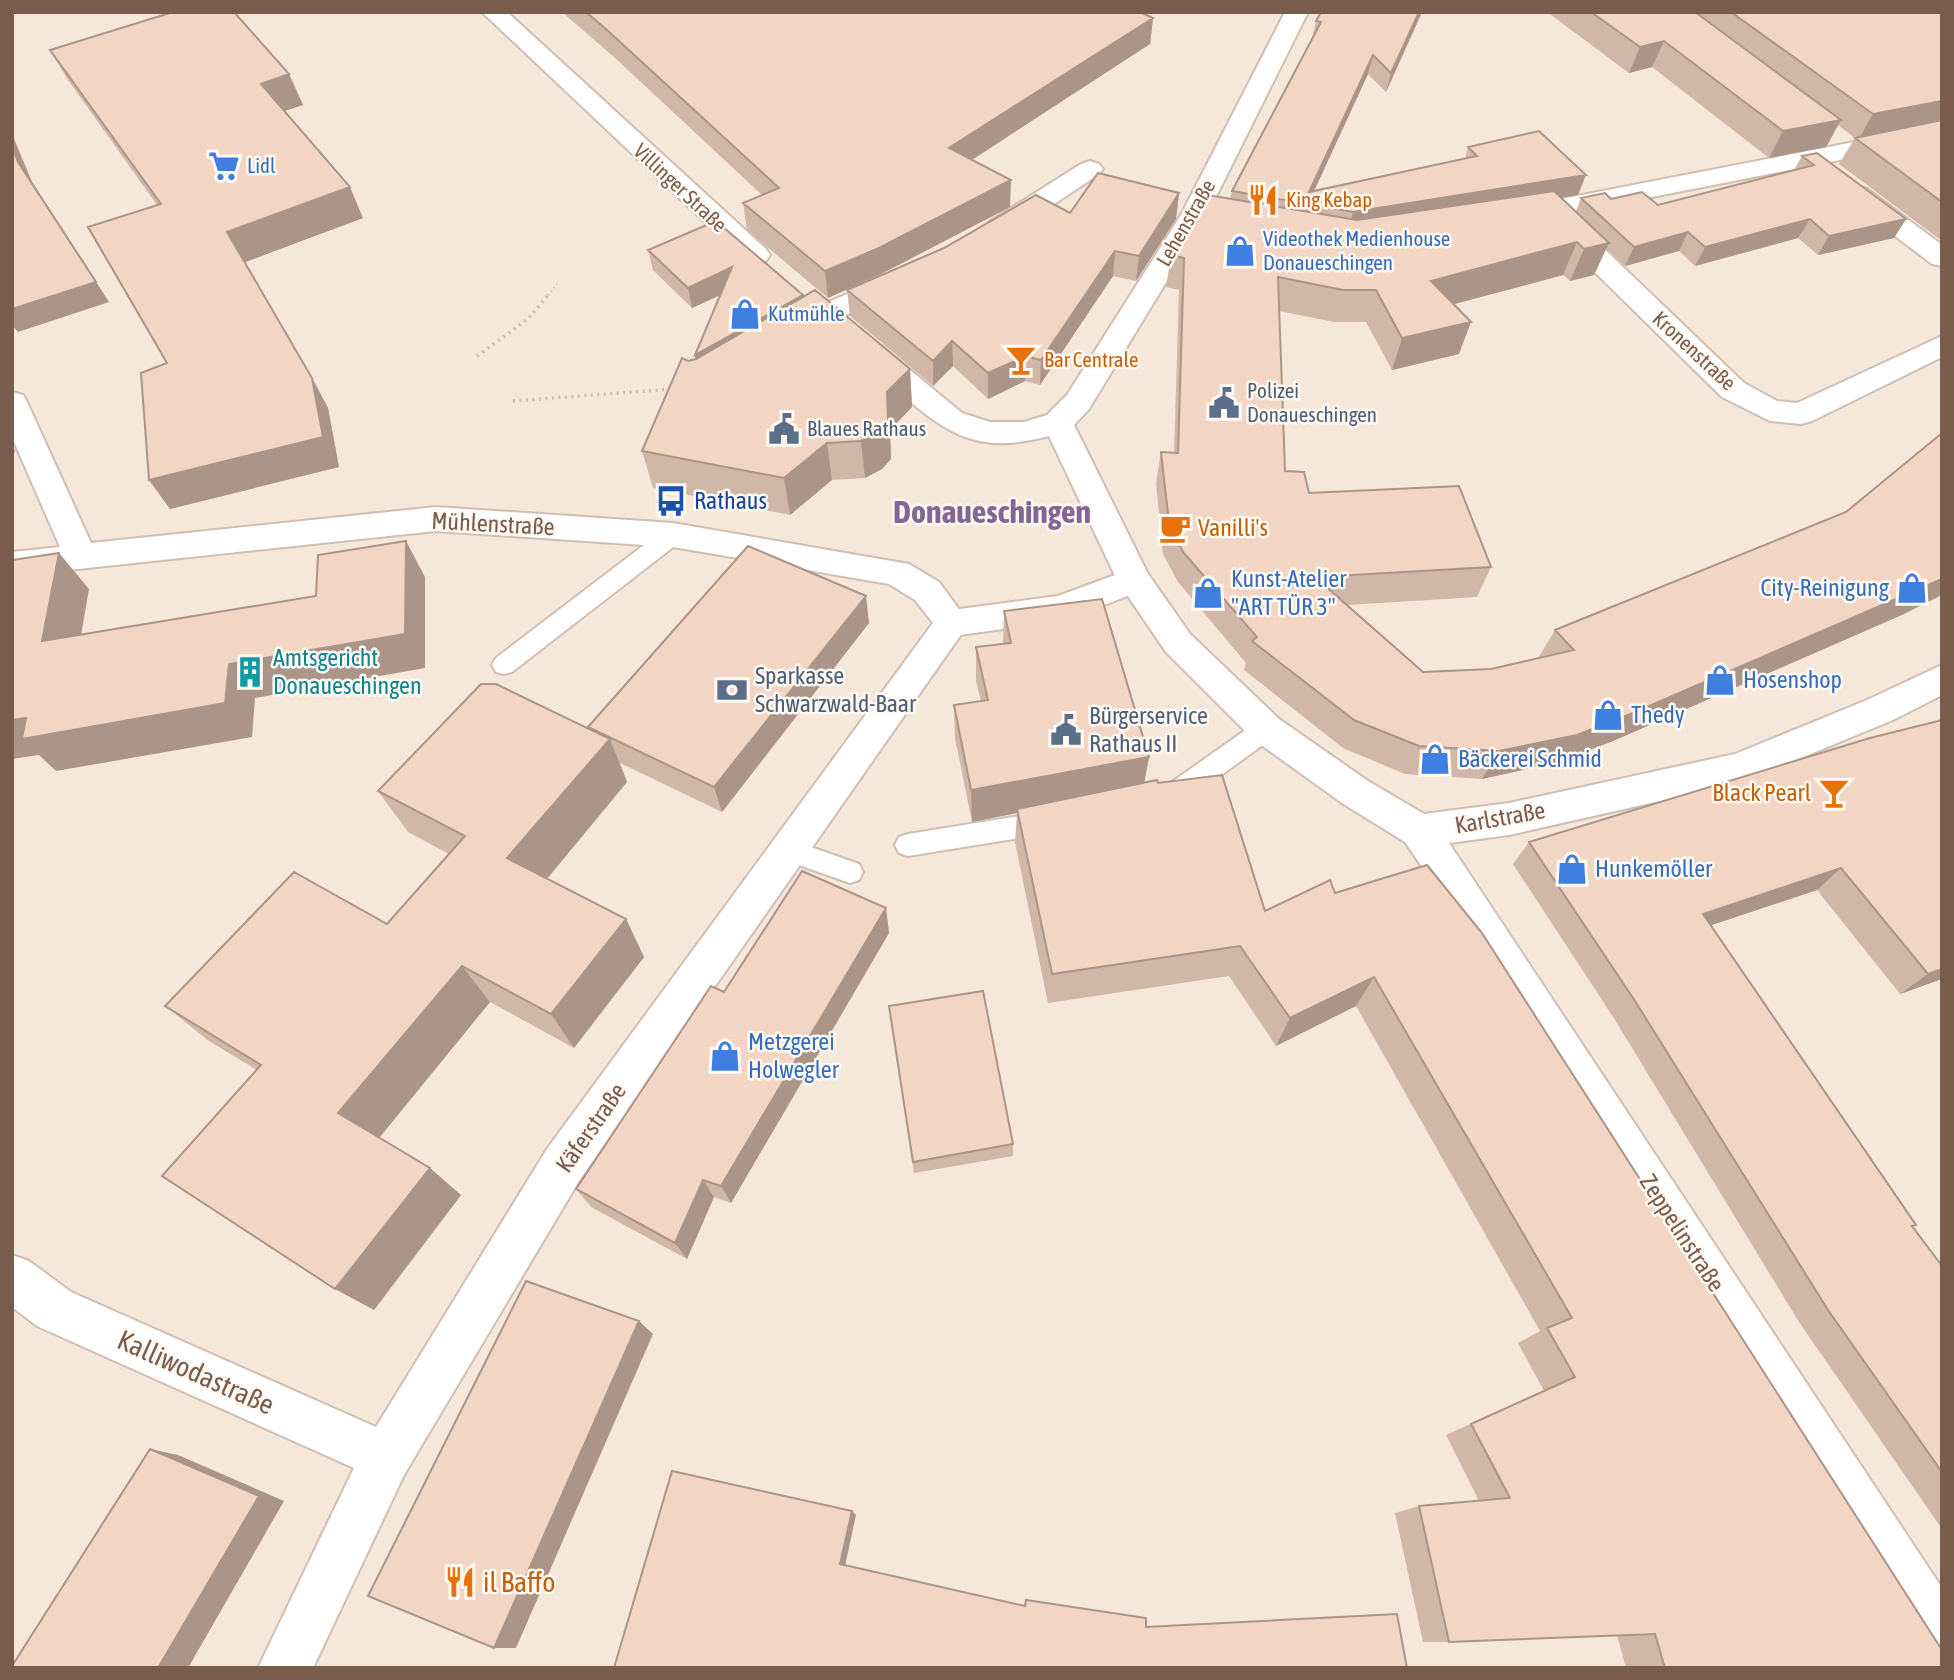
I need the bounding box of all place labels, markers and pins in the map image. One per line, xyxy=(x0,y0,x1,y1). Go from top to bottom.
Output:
supermarket icon: Lidl xyxy=(207,149,241,183)
place label: Lidl xyxy=(247,153,276,177)
restaurant icon: King Kebap xyxy=(1246,183,1280,217)
place label: King Kebap xyxy=(1286,187,1372,211)
place label: Videothek Medienhouse Donaueschingen xyxy=(1263,226,1450,274)
shop icon: Videothek Medienhouse Donaueschingen xyxy=(1223,234,1257,268)
shop icon: Kutmühle xyxy=(728,297,762,331)
place label: Kutmühle xyxy=(768,301,845,325)
bar icon: Bar Centrale xyxy=(1004,343,1038,377)
place label: Bar Centrale xyxy=(1044,347,1138,371)
place label: Polizei Donaueschingen xyxy=(1247,378,1377,426)
public building icon: Polizei Donaueschingen xyxy=(1207,386,1241,420)
public building icon: Blaues Rathaus xyxy=(767,412,801,446)
place label: Blaues Rathaus xyxy=(807,416,926,440)
bus stop icon: Rathaus xyxy=(654,484,688,518)
place label: Rathaus xyxy=(694,487,767,514)
cafe icon: Vanilli's xyxy=(1158,511,1192,545)
place label: Vanilli's xyxy=(1198,514,1268,541)
place label: Kunst-Atelier "ART TÜR 3" xyxy=(1231,565,1347,620)
shop icon: City-Reinigung xyxy=(1895,571,1929,605)
place label: City-Reinigung xyxy=(1760,574,1890,601)
shop icon: Kunst-Atelier "ART TÜR 3" xyxy=(1191,576,1225,610)
place label: Amtsgericht Donaueschingen xyxy=(273,644,422,699)
building icon: Amtsgericht Donaueschingen xyxy=(233,655,267,689)
place label: Sparkasse Schwarzwald-Baar xyxy=(755,662,917,717)
shop icon: Hosenshop xyxy=(1703,663,1737,697)
place label: Hosenshop xyxy=(1743,666,1842,693)
bank icon: Sparkasse Schwarzwald-Baar xyxy=(715,673,749,707)
shop icon: Thedy xyxy=(1591,698,1625,732)
place label: Thedy xyxy=(1631,701,1685,728)
place label: Bürgerservice Rathaus II xyxy=(1089,702,1208,757)
public building icon: Bürgerservice Rathaus II xyxy=(1049,713,1083,747)
shop icon: Bäckerei Schmid xyxy=(1418,742,1452,776)
place label: Bäckerei Schmid xyxy=(1458,745,1602,772)
bar icon: Black Pearl xyxy=(1817,776,1851,810)
place label: Black Pearl xyxy=(1712,779,1812,806)
shop icon: Hunkemöller xyxy=(1555,852,1589,886)
place label: Hunkemöller xyxy=(1595,855,1713,882)
place label: Metzgerei Holwegler xyxy=(748,1028,840,1083)
shop icon: Metzgerei Holwegler xyxy=(708,1039,742,1073)
restaurant icon: il Baffo xyxy=(443,1565,477,1599)
place label: il Baffo xyxy=(483,1566,555,1598)

